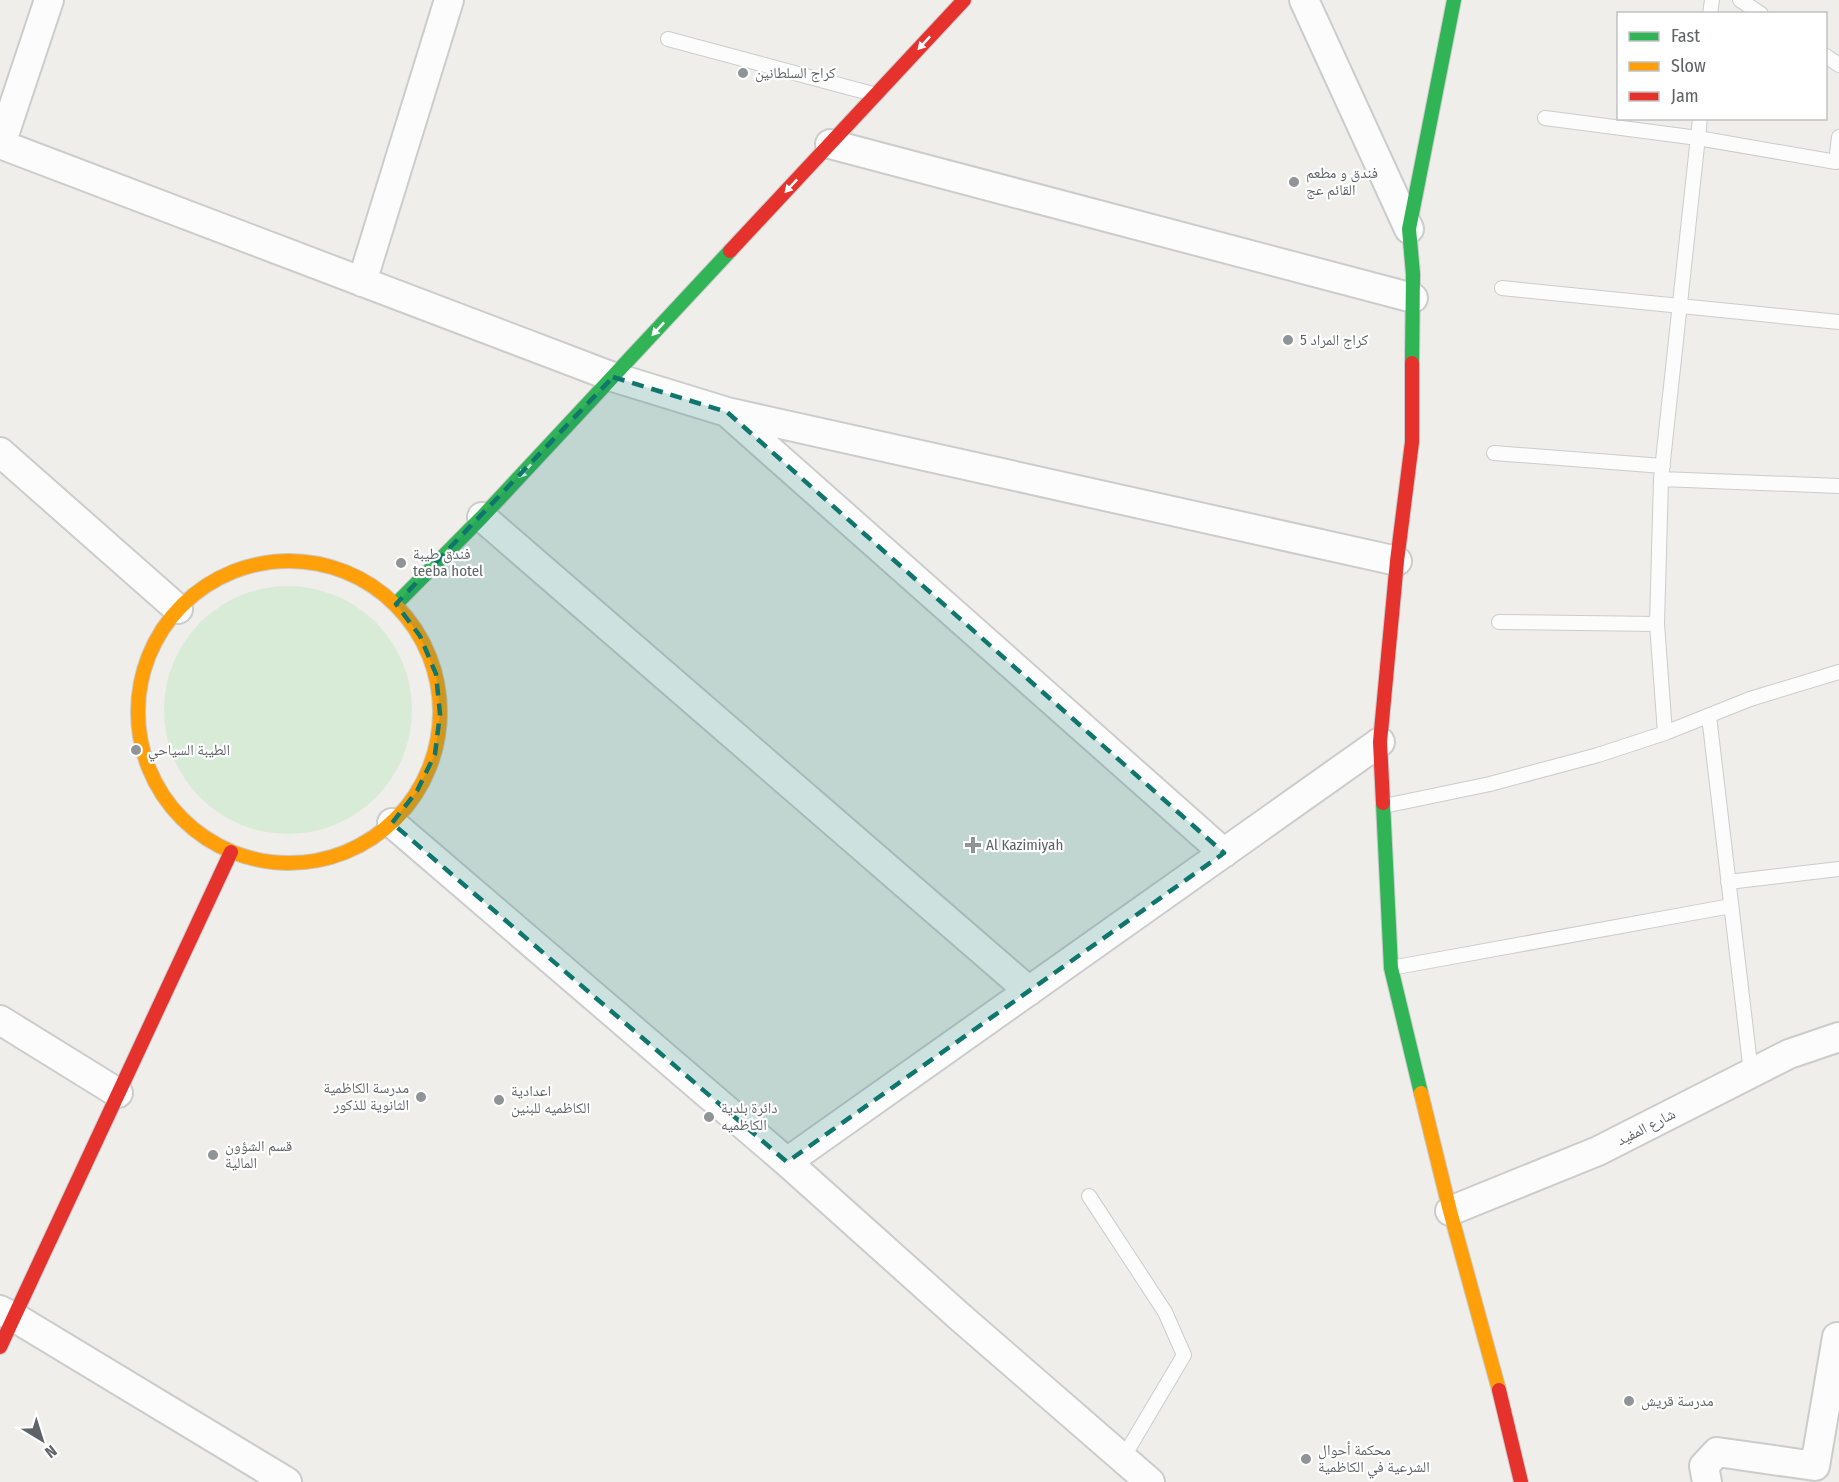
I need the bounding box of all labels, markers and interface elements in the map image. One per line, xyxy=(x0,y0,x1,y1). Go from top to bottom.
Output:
legend xyxy=(1617,12,1827,120)
text: Fast xyxy=(1671,25,1700,47)
one-way arrow xyxy=(917,35,931,50)
text: Slow xyxy=(1671,55,1706,77)
place label: كراج السلطانين xyxy=(755,64,836,83)
marker: كراج السلطانين xyxy=(736,66,750,80)
text: Jam xyxy=(1671,85,1699,107)
place label: فندق و مطعم القائم عج xyxy=(1306,164,1378,200)
marker: فندق و مطعم القائم عج xyxy=(1287,175,1301,189)
one-way arrow xyxy=(784,178,798,193)
one-way arrow xyxy=(651,321,665,336)
place label: كراج المراد 5 xyxy=(1300,331,1368,350)
marker: كراج المراد 5 xyxy=(1281,333,1295,347)
one-way arrow xyxy=(519,464,533,478)
place label: فندق طيبة teeba hotel xyxy=(413,545,483,580)
marker: فندق طيبة teeba hotel xyxy=(394,556,408,570)
place label: الطيبة السياحي xyxy=(148,741,230,762)
marker: الطيبة السياحي xyxy=(129,743,143,757)
marker: Al Kazimiyah xyxy=(964,836,982,854)
place label: Al Kazimiyah xyxy=(986,836,1063,854)
place label: مدرسة الكاظمية الثانوية للذكور xyxy=(323,1079,409,1114)
place label: اعدادية الكاظميه للبنين xyxy=(511,1082,590,1118)
marker: مدرسة الكاظمية الثانوية للذكور xyxy=(414,1090,428,1104)
marker: اعدادية الكاظميه للبنين xyxy=(492,1093,506,1107)
place label: دائرة بلدية الكاظميه xyxy=(721,1099,777,1134)
street label: شارع المفيد xyxy=(1614,1105,1679,1150)
marker: دائرة بلدية الكاظميه xyxy=(702,1110,716,1124)
place label: قسم الشؤون المالية xyxy=(225,1137,292,1172)
marker: قسم الشؤون المالية xyxy=(206,1148,220,1162)
place label: مدرسة قريش xyxy=(1641,1392,1714,1411)
marker: مدرسة قريش xyxy=(1622,1394,1636,1408)
north arrow xyxy=(12,1410,72,1470)
text: N xyxy=(41,1441,61,1462)
place label: محكمة أحوال الشرعية في الكاظمية xyxy=(1318,1441,1430,1479)
marker: محكمة أحوال الشرعية في الكاظمية xyxy=(1299,1452,1313,1466)

